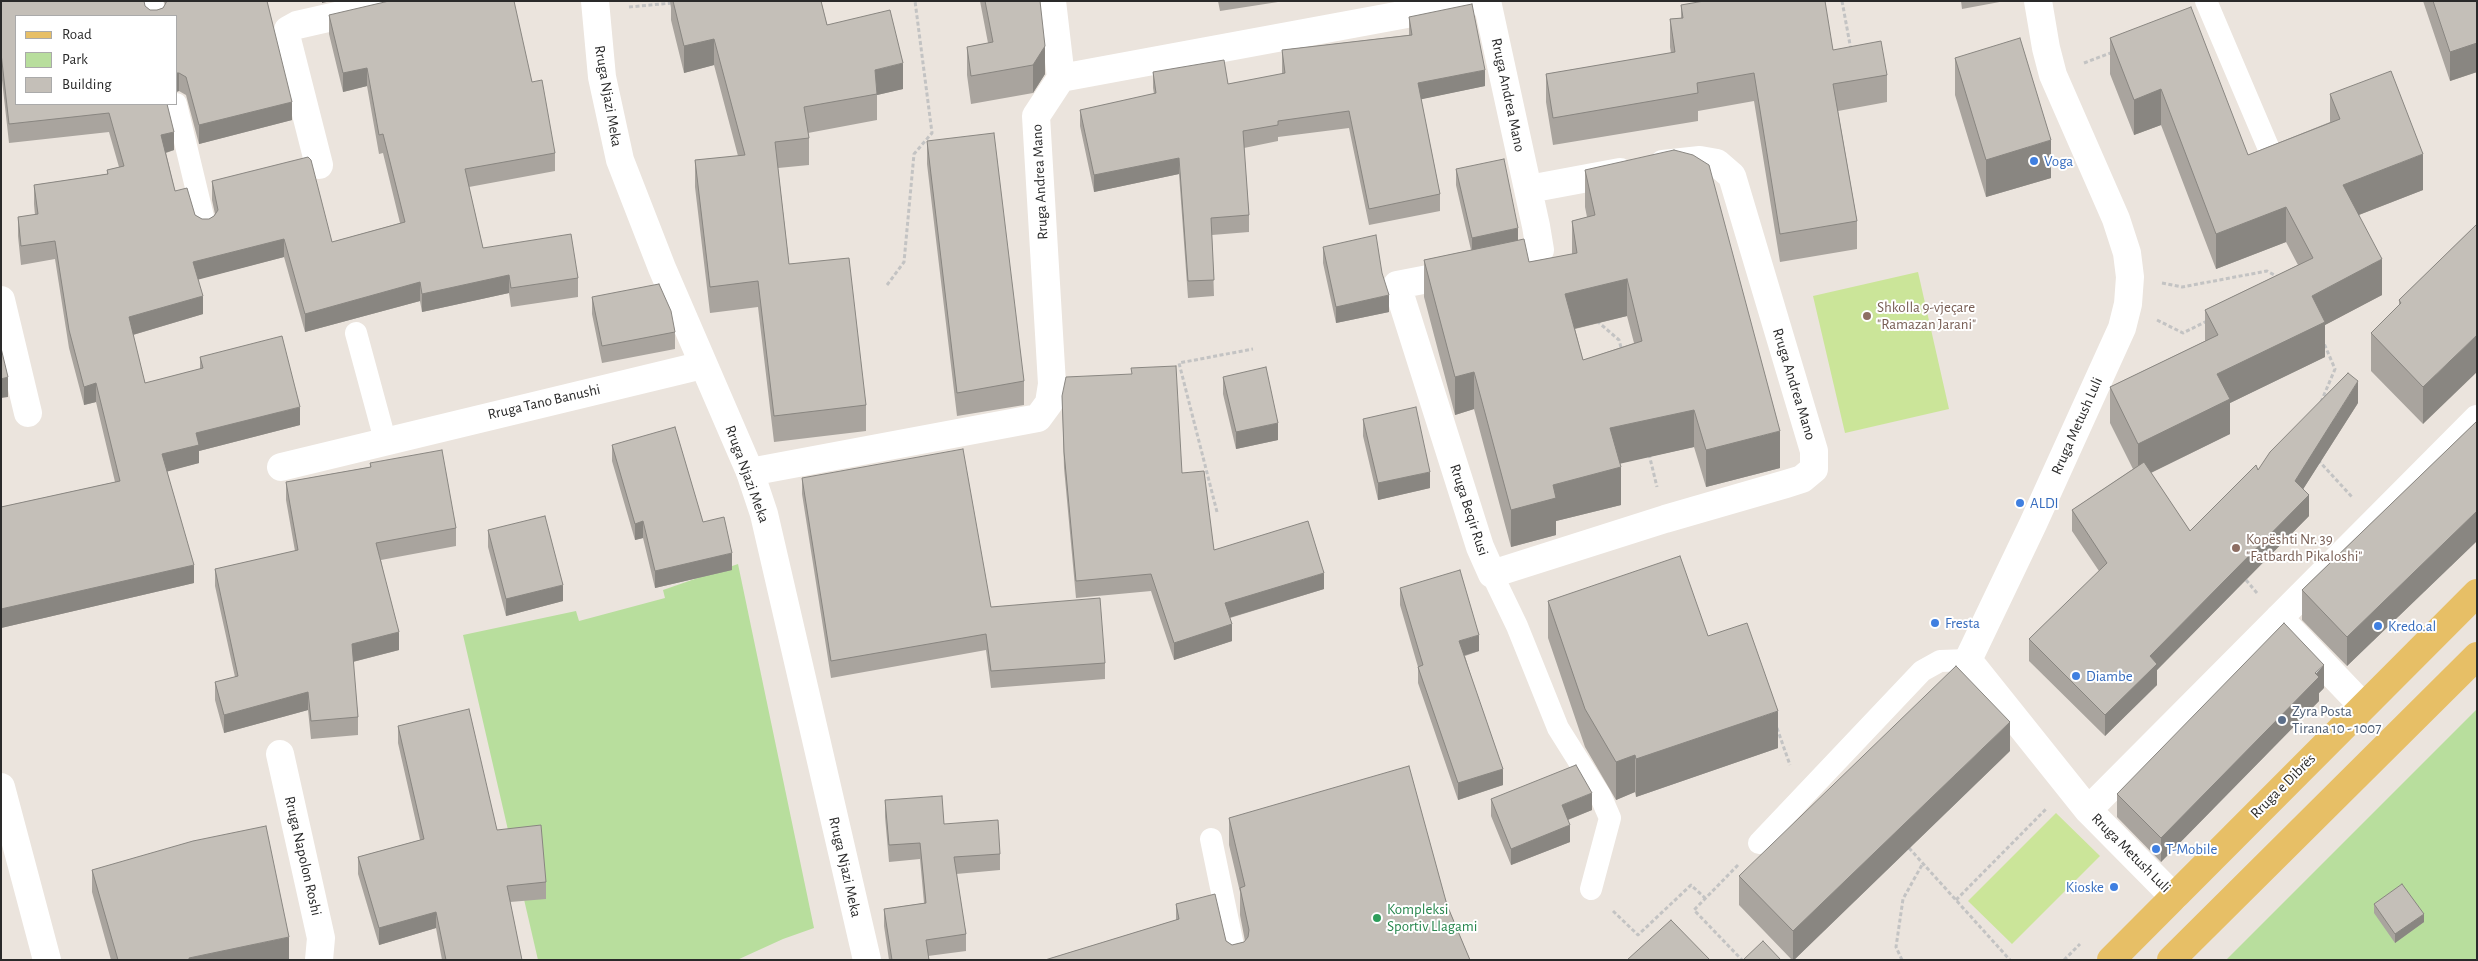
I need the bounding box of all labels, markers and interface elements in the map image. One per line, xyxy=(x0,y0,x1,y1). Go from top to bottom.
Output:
legend xyxy=(15,15,178,105)
text: Road xyxy=(62,27,92,42)
street label: Rruga Andrea Mano xyxy=(1487,36,1529,154)
street label: Rruga Njazi Meka xyxy=(590,44,626,148)
text: Park xyxy=(62,52,88,67)
text: Building xyxy=(62,77,112,92)
street label: Rruga Andrea Mano xyxy=(1028,124,1052,240)
place label: Voga xyxy=(2044,152,2073,170)
marker: Voga xyxy=(2028,155,2040,167)
place label: Shkolla 9-vjeçare "Ramazan Jarani" xyxy=(1877,298,1976,333)
marker: Shkolla 9-vjeçare "Ramazan Jarani" xyxy=(1861,310,1873,322)
street label: Rruga Andrea Mano xyxy=(1768,326,1820,442)
street label: Rruga Metush Luli xyxy=(2047,374,2107,478)
street label: Rruga Tano Banushi xyxy=(486,380,602,424)
street label: Rruga Njazi Meka xyxy=(721,423,773,525)
street label: Rruga Beqir Rusi xyxy=(1446,462,1492,558)
place label: ALDI xyxy=(2030,494,2059,512)
marker: ALDI xyxy=(2014,497,2026,509)
place label: Kopështi Nr. 39 "Fatbardh Pikaloshi" xyxy=(2246,530,2363,565)
marker: Kopështi Nr. 39 "Fatbardh Pikaloshi" xyxy=(2230,542,2242,554)
place label: Fresta xyxy=(1945,614,1980,632)
marker: Fresta xyxy=(1929,617,1941,629)
place label: Kredo.al xyxy=(2388,617,2436,635)
marker: Kredo.al xyxy=(2372,620,2384,632)
place label: Diambe xyxy=(2086,667,2133,685)
marker: Diambe xyxy=(2070,670,2082,682)
place label: Zyra Posta Tirana 10 - 1007 xyxy=(2292,702,2381,737)
marker: Zyra Posta Tirana 10 - 1007 xyxy=(2276,714,2288,726)
street label: Rruga e Dibrës xyxy=(2247,750,2319,822)
street label: Rruga Napolon Roshi xyxy=(280,794,326,918)
street label: Rruga Metush Luli xyxy=(2088,810,2174,896)
street label: Rruga Njazi Meka xyxy=(825,815,865,919)
place label: T-Mobile xyxy=(2166,840,2217,858)
marker: T-Mobile xyxy=(2150,843,2162,855)
place label: Kioske xyxy=(2066,878,2104,896)
marker: Kioske xyxy=(2108,881,2120,893)
place label: Kompleksi Sportiv Llagami xyxy=(1387,900,1477,935)
marker: Kompleksi Sportiv Llagami xyxy=(1371,912,1383,924)

